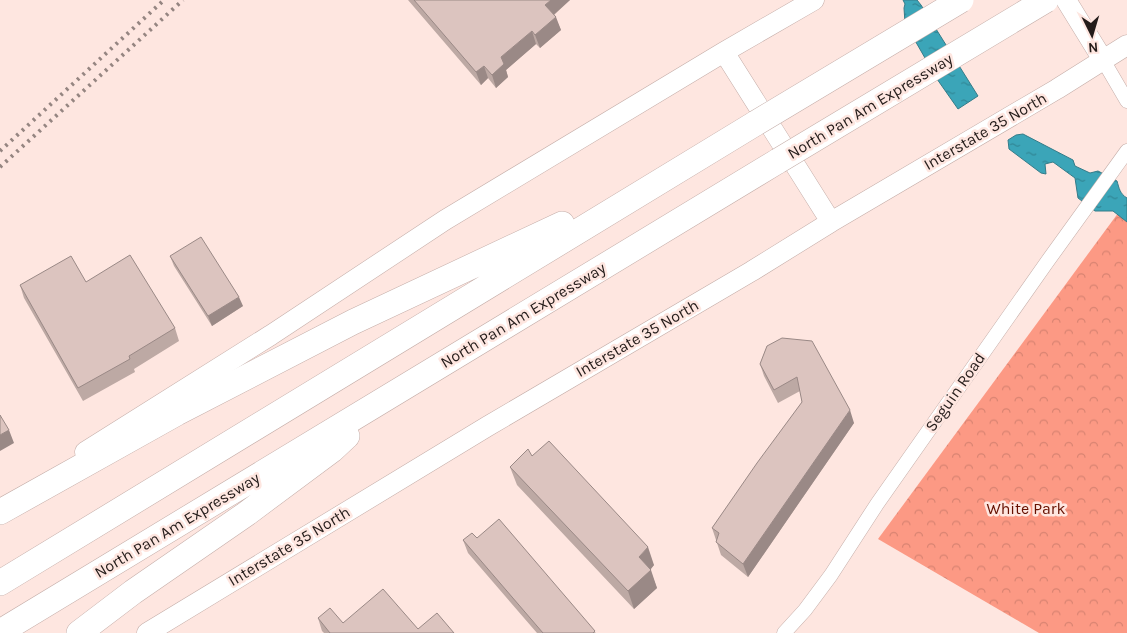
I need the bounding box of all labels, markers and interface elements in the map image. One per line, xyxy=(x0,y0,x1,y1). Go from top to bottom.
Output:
north arrow xyxy=(1067,10,1117,60)
text: N xyxy=(1087,39,1099,56)
street label: North Pan Am Expressway xyxy=(784,49,956,163)
street label: Interstate 35 North xyxy=(920,88,1050,174)
street label: North Pan Am Expressway xyxy=(437,258,609,372)
street label: Interstate 35 North xyxy=(572,295,702,381)
street label: Seguin Road xyxy=(921,349,989,435)
street label: North Pan Am Expressway xyxy=(91,468,263,582)
park label: White Park xyxy=(986,499,1066,518)
street label: Interstate 35 North xyxy=(225,502,353,590)

